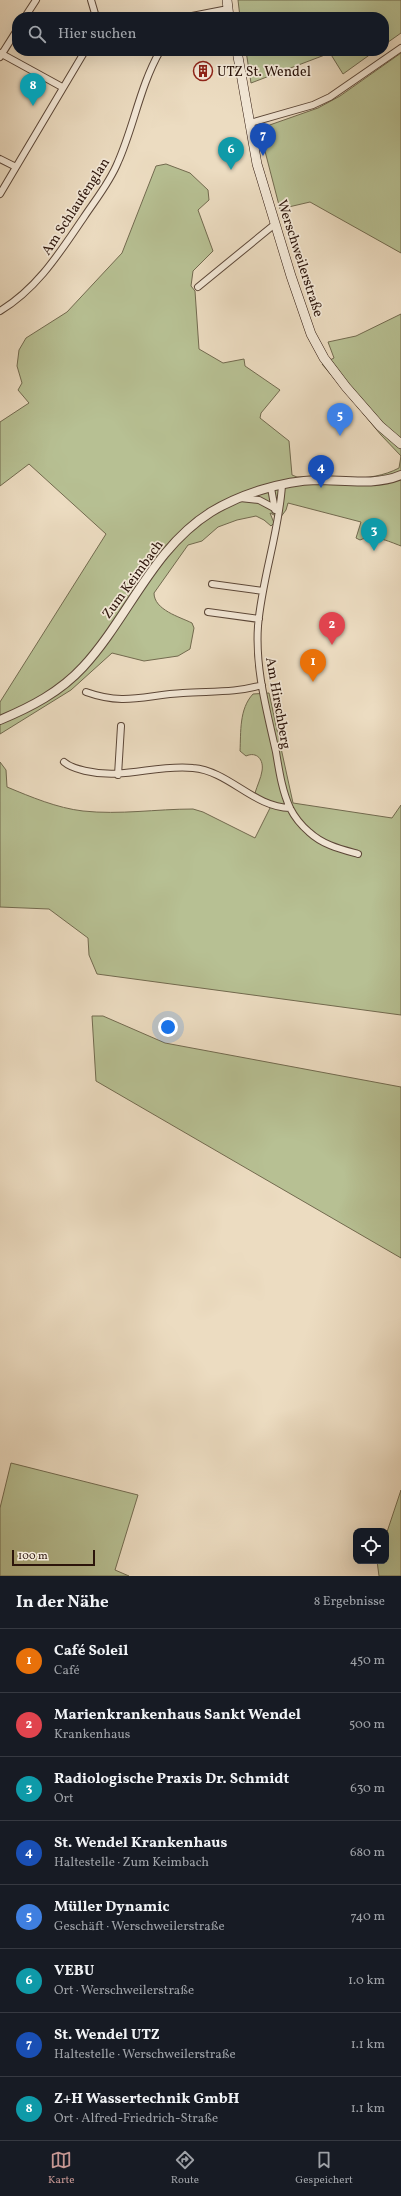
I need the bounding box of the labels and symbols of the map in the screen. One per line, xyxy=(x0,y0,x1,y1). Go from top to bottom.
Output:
building icon: UTZ St. Wendel xyxy=(192,60,214,82)
place label: UTZ St. Wendel xyxy=(217,63,311,82)
pin: 8 xyxy=(20,73,46,106)
pin: 7 xyxy=(250,123,276,156)
pin: 6 xyxy=(218,137,244,170)
street label: Am Schlaufenglan xyxy=(38,154,115,259)
street label: Werschweilerstraße xyxy=(272,197,328,320)
pin: 5 xyxy=(327,403,353,436)
pin: 4 xyxy=(308,455,334,488)
pin: 3 xyxy=(361,518,387,551)
street label: Zum Keimbach xyxy=(98,537,168,623)
pin: 2 xyxy=(319,612,345,645)
pin: 1 xyxy=(300,649,326,682)
street label: Am Hirschberg xyxy=(260,656,295,751)
your location xyxy=(158,1017,178,1037)
scale bar xyxy=(12,1548,95,1567)

